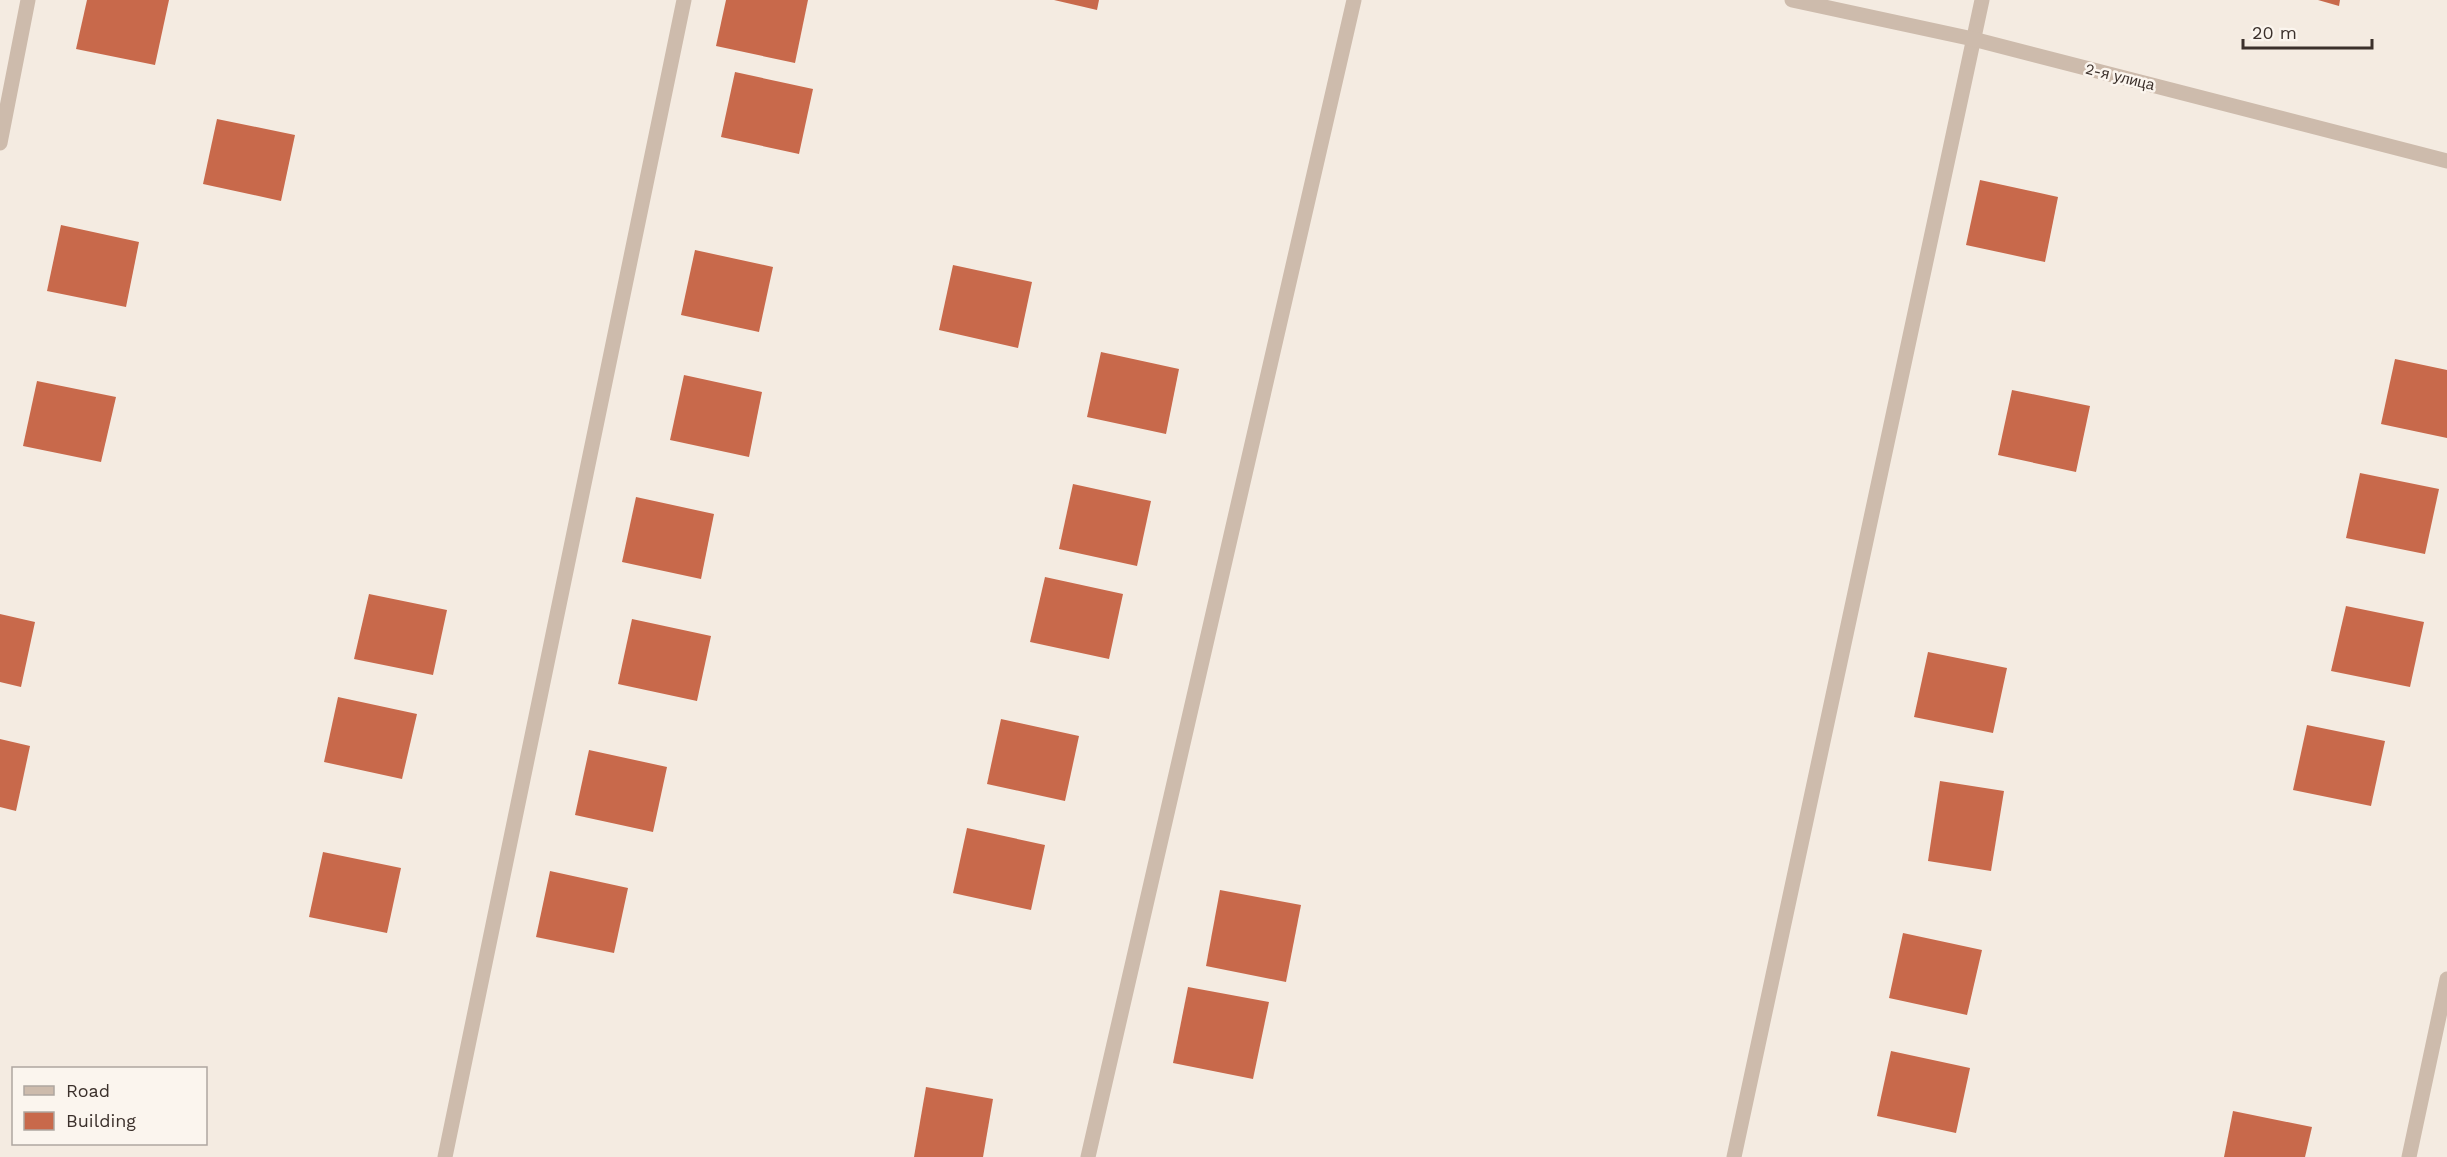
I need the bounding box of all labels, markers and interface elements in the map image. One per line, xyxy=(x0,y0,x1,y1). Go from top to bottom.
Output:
scale bar xyxy=(2243,12,2372,50)
text: 20 m xyxy=(2252,22,2297,43)
street label: 2-я улица xyxy=(2084,60,2157,94)
legend xyxy=(12,1067,207,1145)
text: Road xyxy=(66,1080,110,1101)
text: Building xyxy=(66,1110,136,1131)

